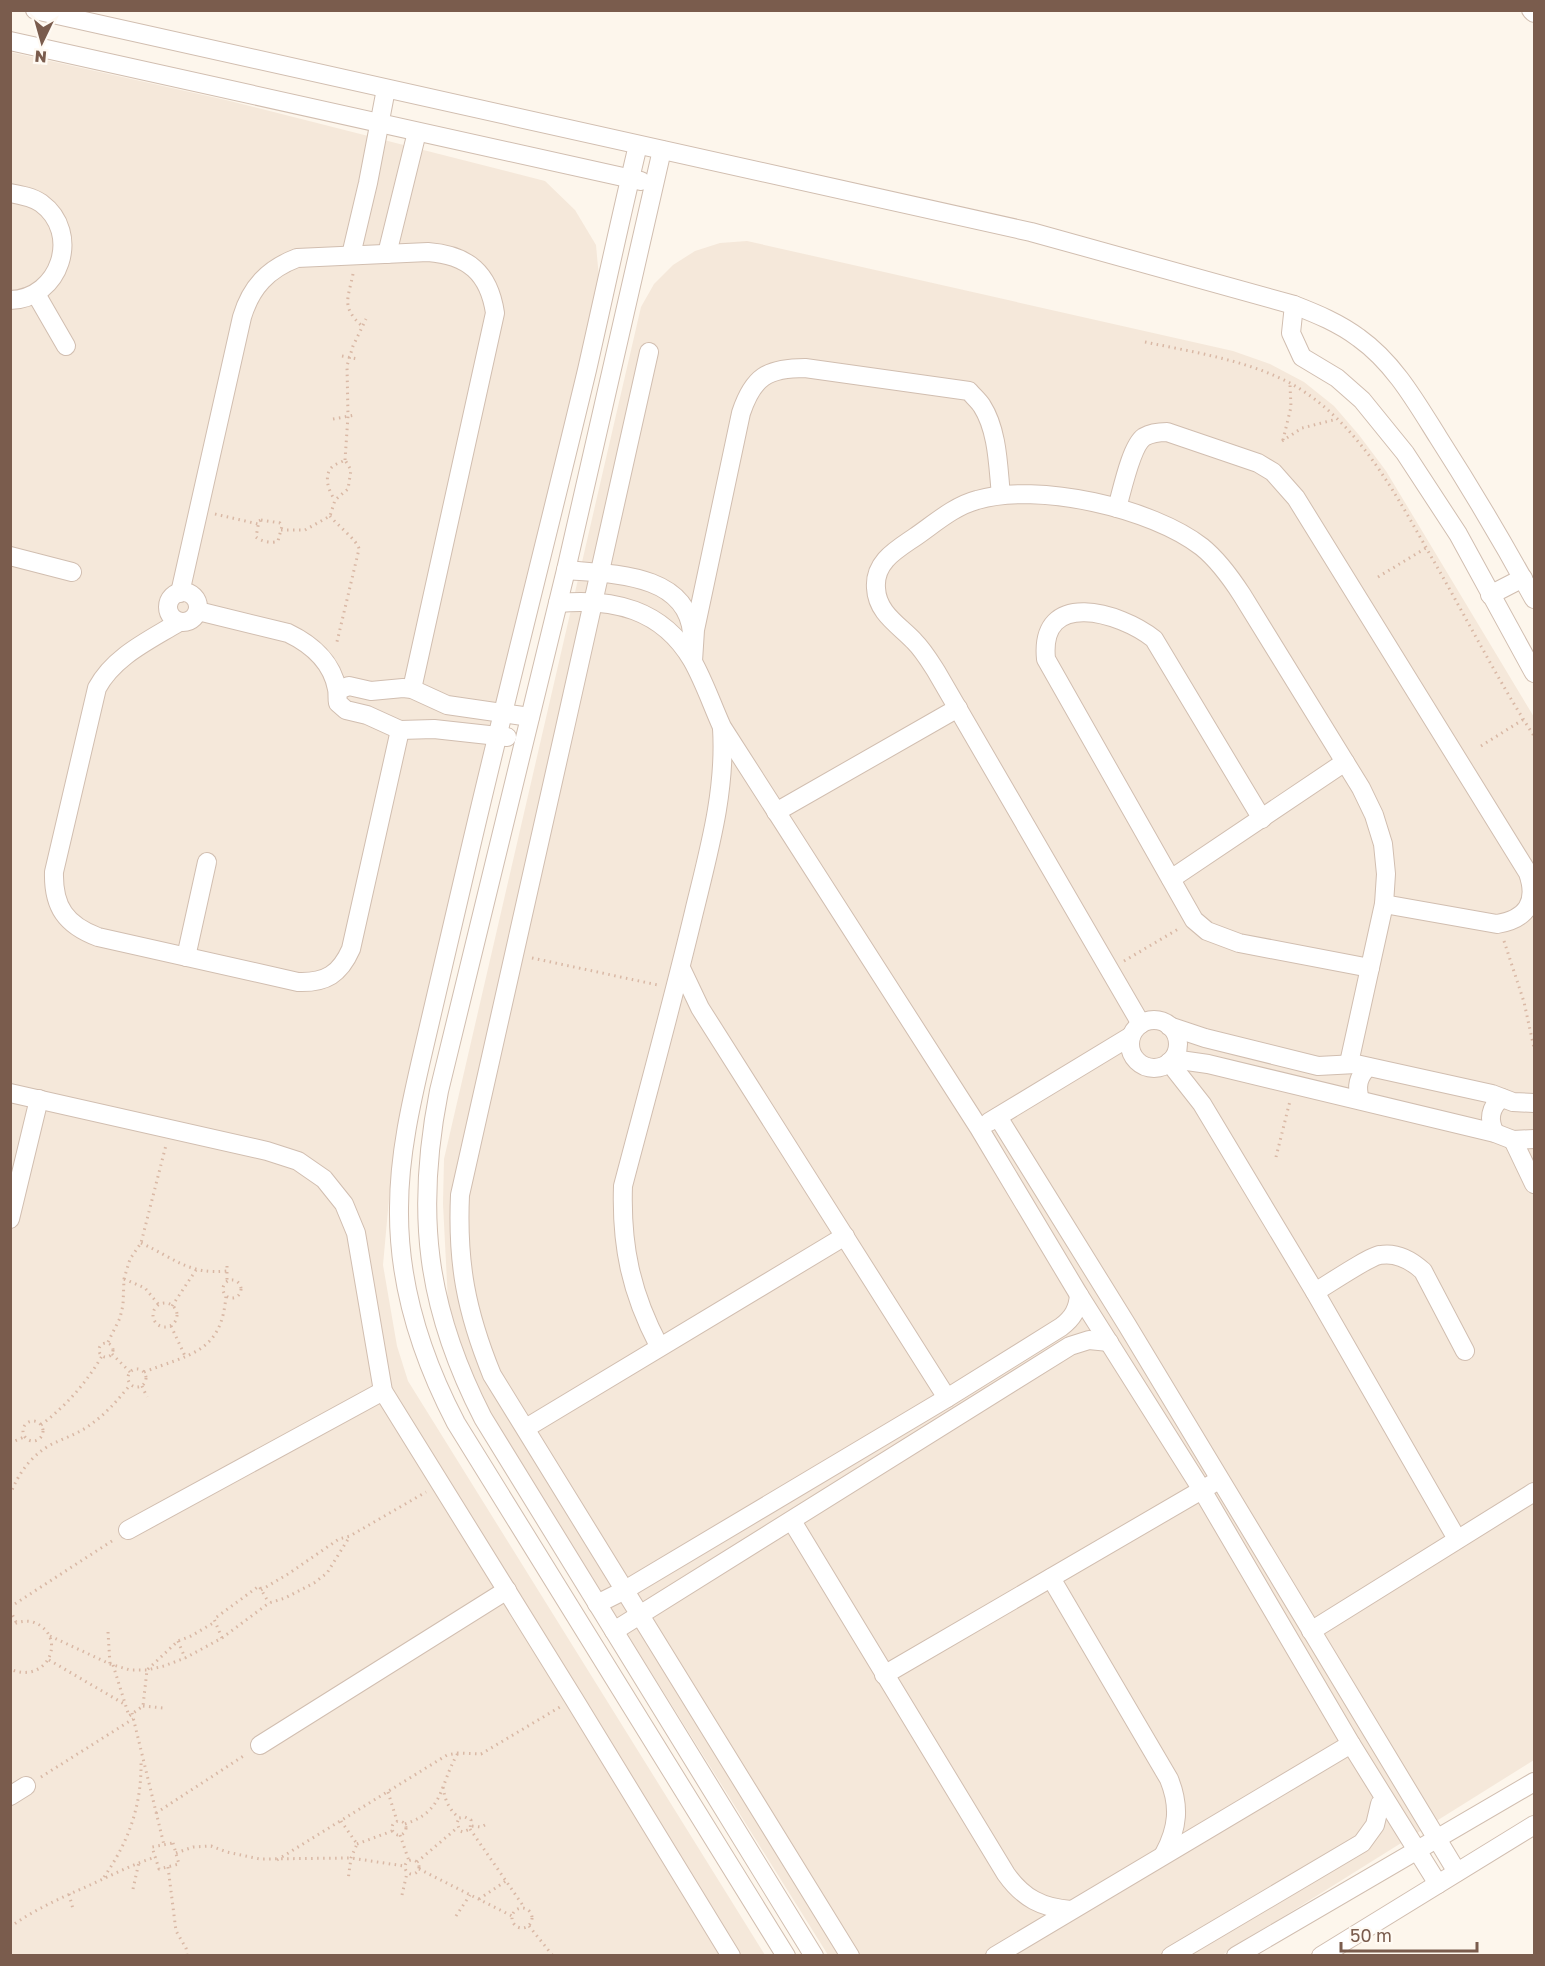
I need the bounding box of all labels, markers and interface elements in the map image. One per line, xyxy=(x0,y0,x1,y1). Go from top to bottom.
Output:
north arrow xyxy=(12,12,72,72)
text: N xyxy=(34,46,48,67)
scale bar xyxy=(1341,1915,1478,1953)
text: 50 m xyxy=(1350,1924,1392,1946)

